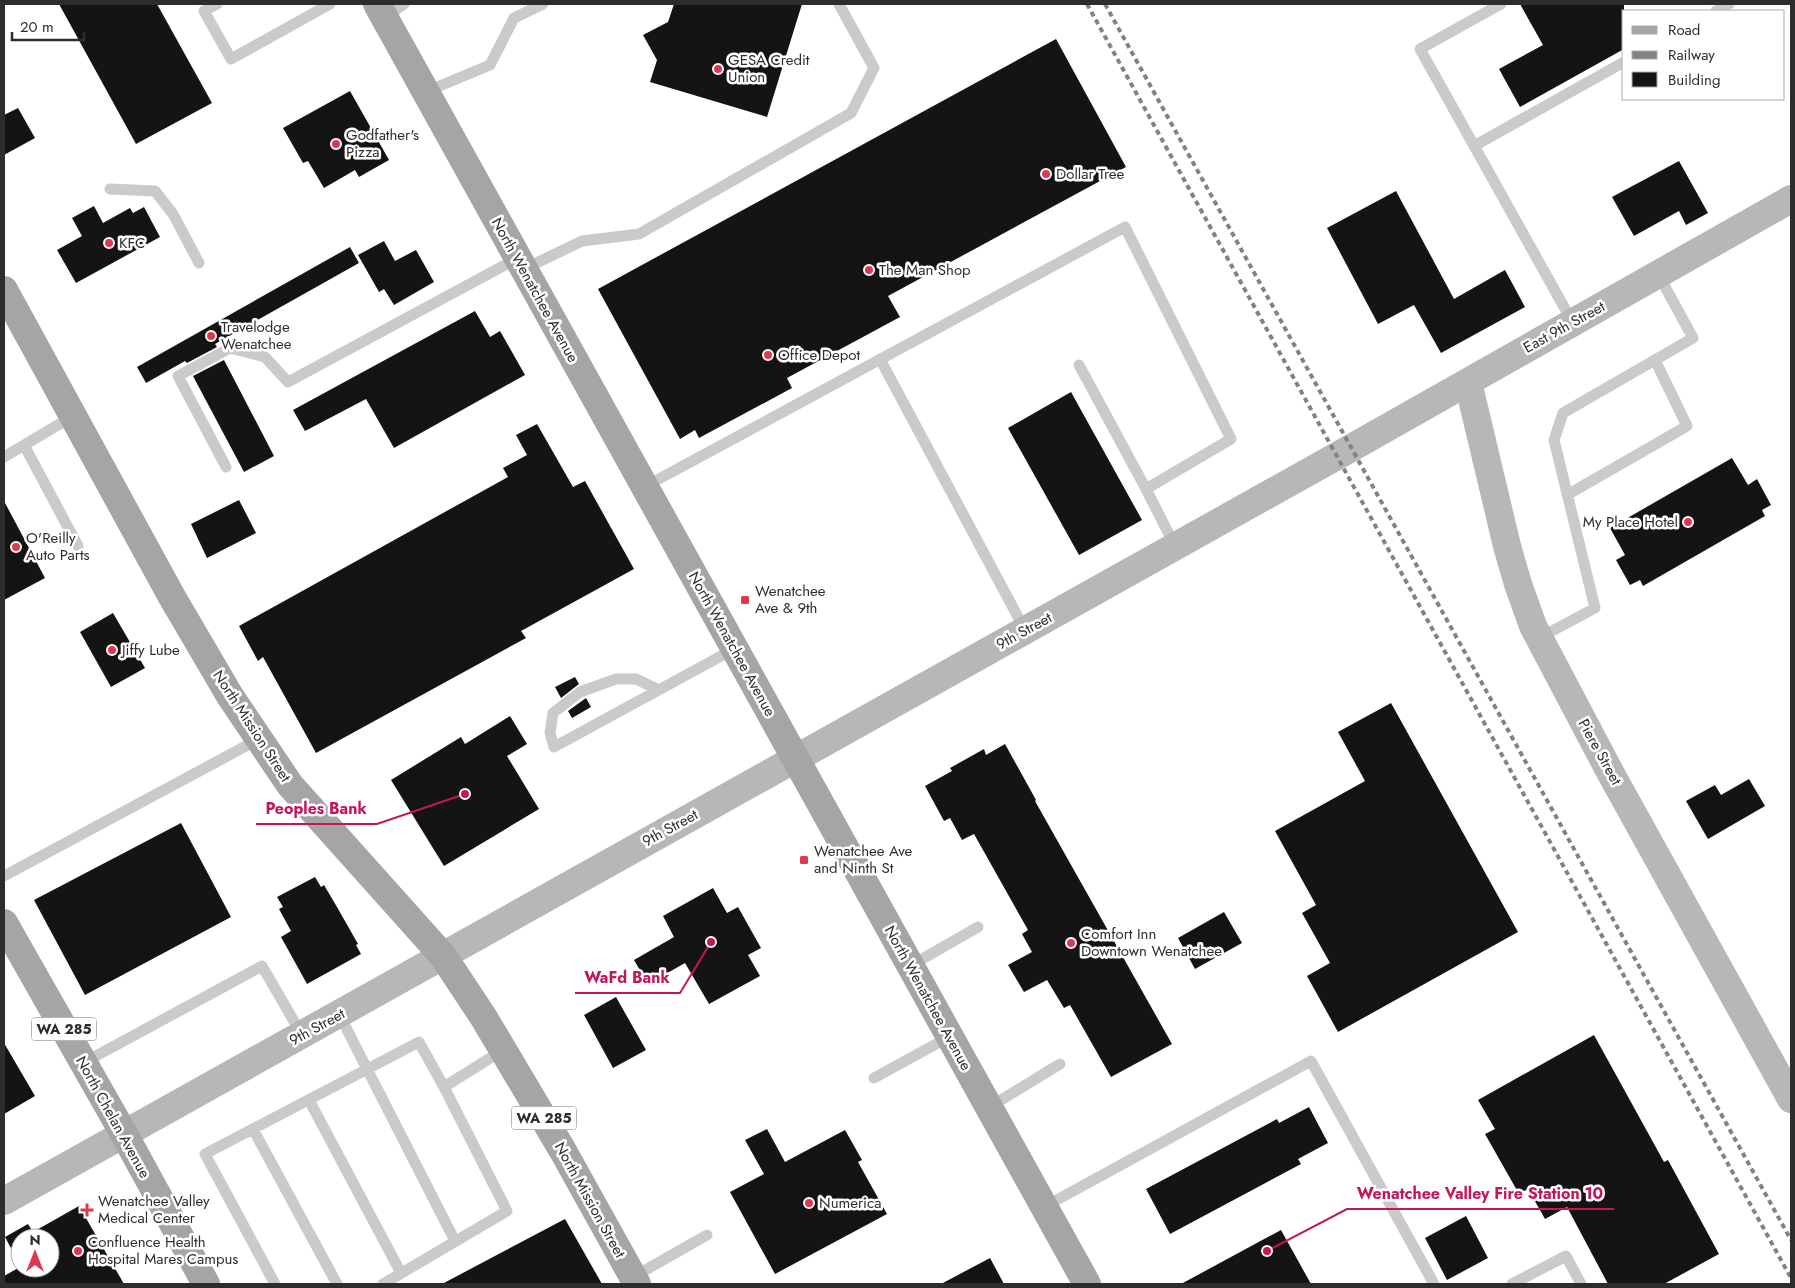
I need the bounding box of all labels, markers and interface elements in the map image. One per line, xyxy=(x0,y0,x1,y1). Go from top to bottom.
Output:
scale bar xyxy=(12,10,85,42)
legend xyxy=(1622,10,1785,100)
text: 20 m xyxy=(20,16,54,38)
text: Road xyxy=(1668,19,1700,41)
text: Railway xyxy=(1668,44,1715,66)
place label: GESA Credit Union xyxy=(728,49,810,88)
marker: GESA Credit Union xyxy=(712,63,724,75)
text: Building xyxy=(1668,69,1720,91)
place label: Godfather's Pizza xyxy=(346,124,419,163)
marker: Godfather's Pizza xyxy=(330,138,342,150)
place label: Dollar Tree xyxy=(1056,163,1125,185)
marker: Dollar Tree xyxy=(1040,168,1052,180)
street label: North Wenatchee Avenue xyxy=(486,214,584,367)
place label: KFC xyxy=(119,232,145,254)
marker: KFC xyxy=(103,237,115,249)
place label: The Man Shop xyxy=(879,259,971,281)
marker: The Man Shop xyxy=(863,264,875,276)
street label: East 9th Street xyxy=(1519,295,1609,358)
place label: Travelodge Wenatchee xyxy=(221,316,292,355)
marker: Travelodge Wenatchee xyxy=(205,330,217,342)
place label: Office Depot xyxy=(778,344,860,366)
marker: Office Depot xyxy=(762,349,774,361)
place label: My Place Hotel xyxy=(1583,511,1678,533)
marker: My Place Hotel xyxy=(1682,516,1694,528)
place label: O'Reilly Auto Parts xyxy=(26,527,90,566)
marker: O'Reilly Auto Parts xyxy=(10,541,22,553)
street label: North Wenatchee Avenue xyxy=(683,568,781,721)
place label: Wenatchee Ave & 9th xyxy=(755,580,826,619)
marker: Wenatchee Ave & 9th xyxy=(739,594,751,606)
street label: 9th Street xyxy=(992,607,1056,655)
place label: Jiffy Lube xyxy=(120,639,180,661)
marker: Jiffy Lube xyxy=(106,644,118,656)
street label: North Mission Street xyxy=(208,666,297,787)
street label: Piere Street xyxy=(1573,715,1627,790)
callout: Peoples Bank xyxy=(256,793,377,824)
text: Peoples Bank xyxy=(265,797,367,820)
street label: 9th Street xyxy=(638,804,702,852)
place label: Wenatchee Ave and Ninth St xyxy=(814,840,913,879)
marker: Wenatchee Ave and Ninth St xyxy=(798,854,810,866)
street label: North Wenatchee Avenue xyxy=(879,922,977,1075)
place label: Comfort Inn Downtown Wenatchee xyxy=(1081,923,1222,962)
marker: Comfort Inn Downtown Wenatchee xyxy=(1065,937,1077,949)
callout: WaFd Bank xyxy=(575,962,680,993)
text: WaFd Bank xyxy=(584,966,670,989)
street label: 9th Street xyxy=(285,1003,349,1051)
road number: WA 285 xyxy=(32,1018,96,1040)
street label: North Chelan Avenue xyxy=(70,1052,156,1182)
road number: WA 285 xyxy=(512,1106,576,1130)
street label: North Mission Street xyxy=(549,1138,631,1262)
callout: Wenatchee Valley Fire Station 10 xyxy=(1347,1178,1614,1209)
text: Wenatchee Valley Fire Station 10 xyxy=(1357,1182,1603,1205)
place label: Wenatchee Valley Medical Center xyxy=(98,1190,210,1229)
place label: Numerica xyxy=(819,1192,881,1214)
marker: Numerica xyxy=(803,1197,815,1209)
marker: Wenatchee Valley Medical Center xyxy=(80,1203,94,1217)
north arrow xyxy=(10,1228,60,1278)
text: N xyxy=(29,1230,41,1250)
place label: Confluence Health Hospital Mares Campus xyxy=(88,1231,238,1270)
marker: Confluence Health Hospital Mares Campus xyxy=(72,1245,84,1257)

